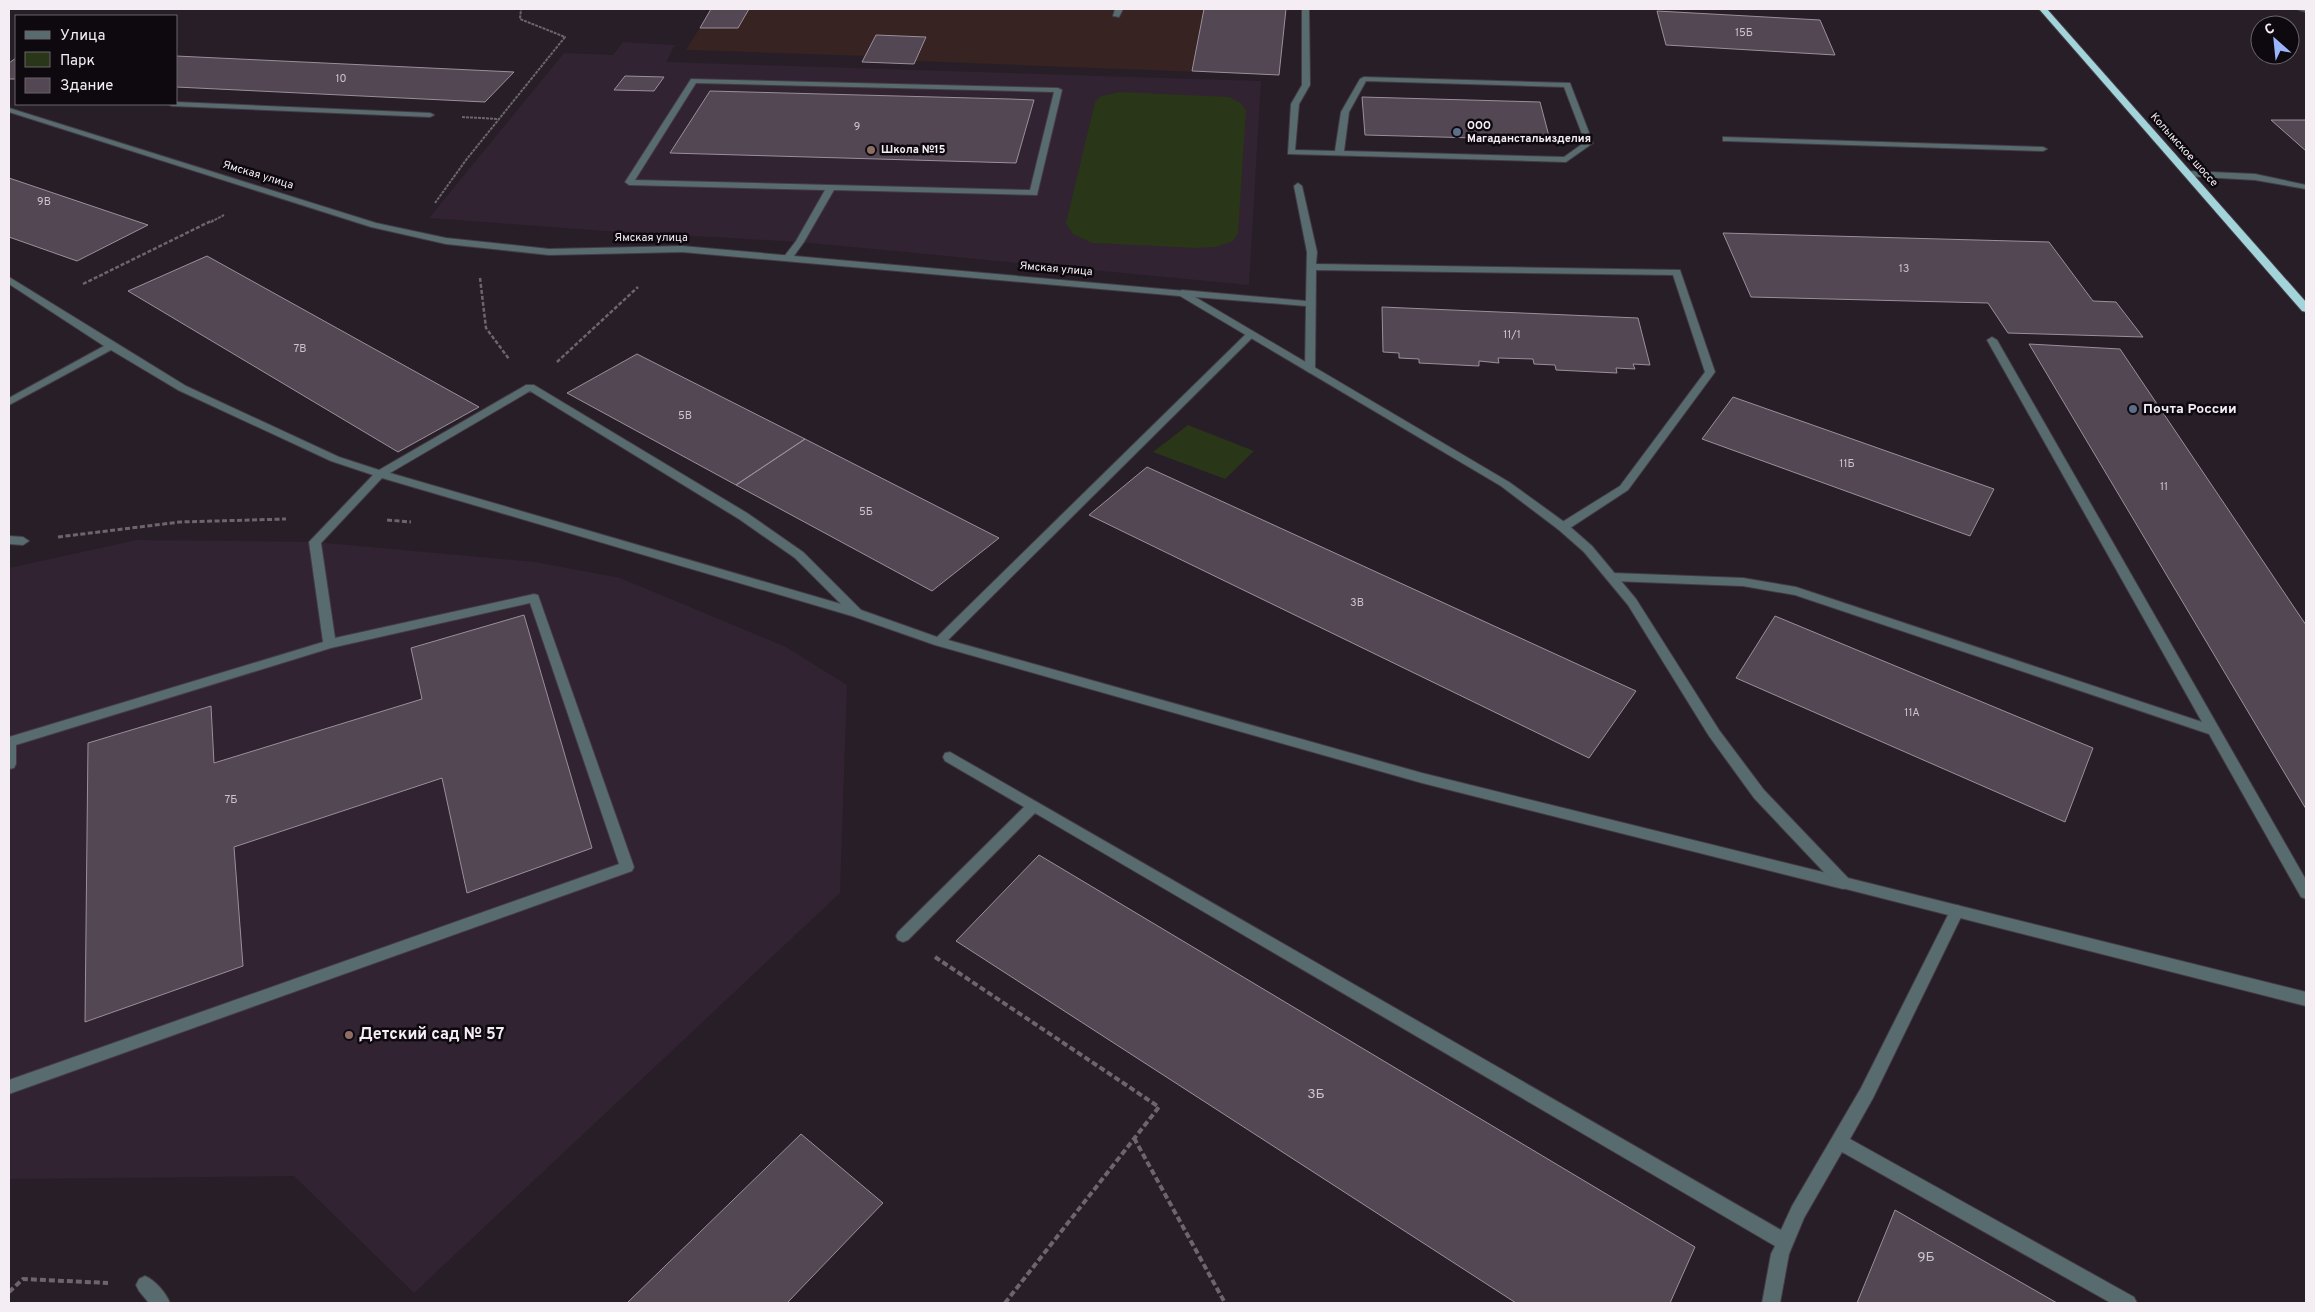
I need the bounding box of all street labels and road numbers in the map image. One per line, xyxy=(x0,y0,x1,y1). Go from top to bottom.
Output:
street label: Колымское шоссе xyxy=(2147,110,2221,190)
street label: Ямская улица xyxy=(221,158,295,192)
street label: Ямская улица xyxy=(614,231,688,245)
street label: Ямская улица xyxy=(1019,259,1093,279)

